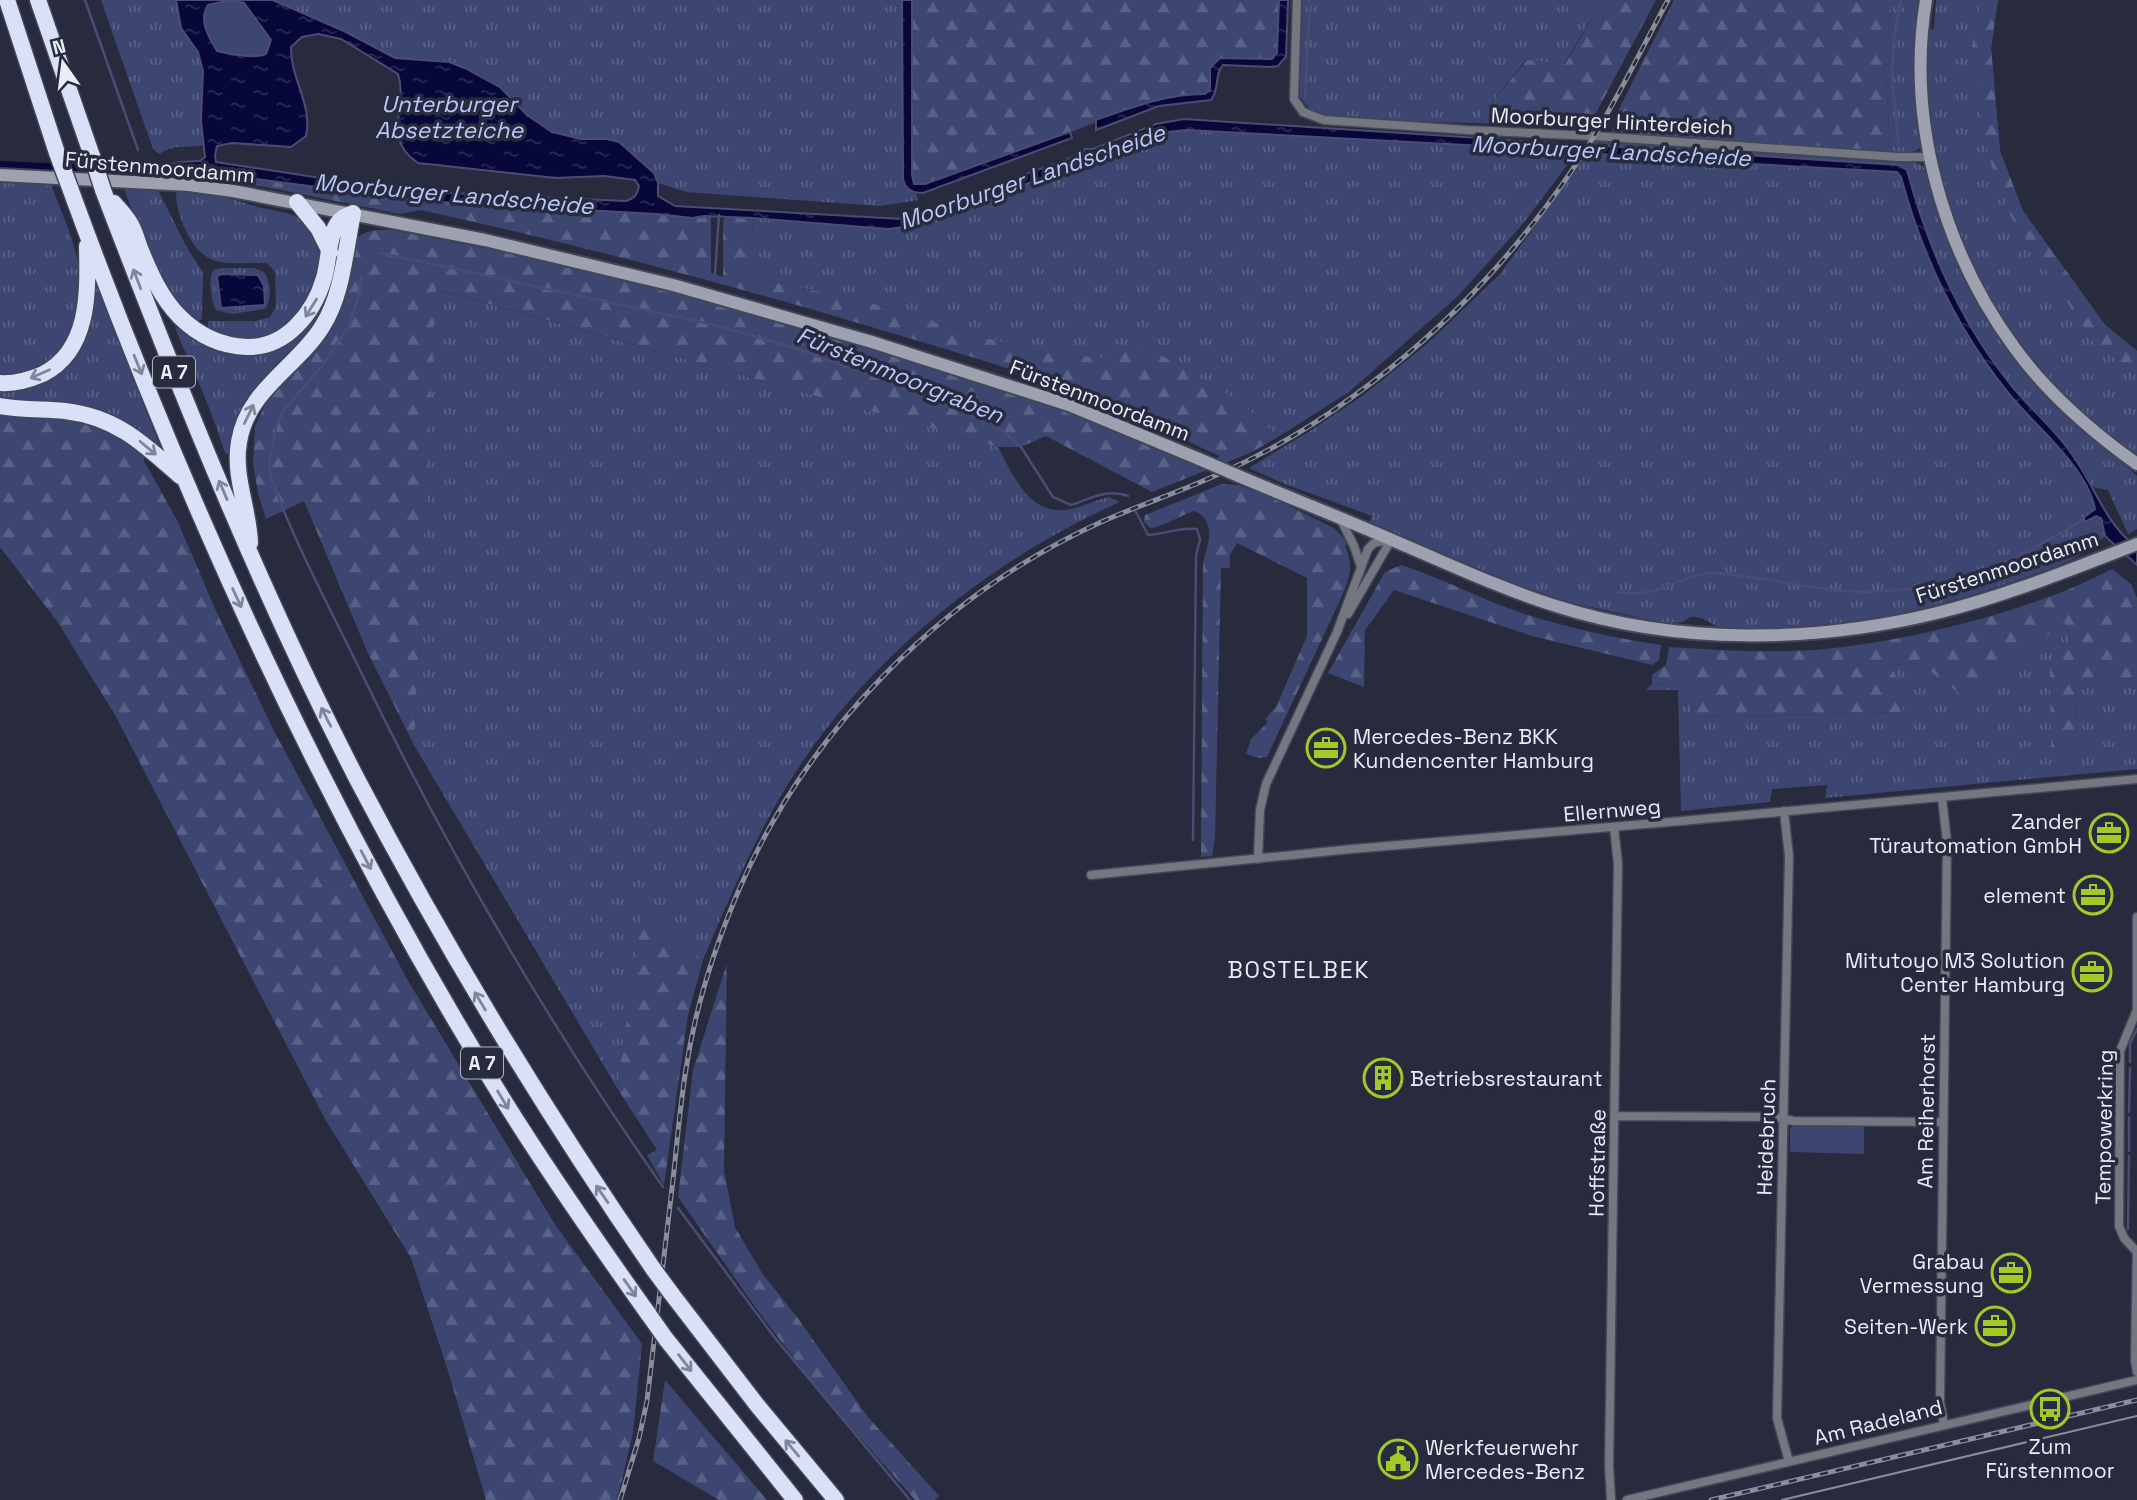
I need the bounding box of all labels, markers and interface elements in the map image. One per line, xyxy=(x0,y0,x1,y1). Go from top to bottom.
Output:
north arrow xyxy=(28,28,98,98)
text: N xyxy=(50,33,68,61)
water label: Unterburger Absetzteiche xyxy=(375,89,524,145)
street label: Moorburger Hinterdeich xyxy=(1490,101,1734,141)
water label: Moorburger Landscheide xyxy=(895,117,1170,237)
water label: Moorburger Landscheide xyxy=(1471,129,1753,173)
street label: Fürstenmoordamm xyxy=(64,145,256,189)
water label: Moorburger Landscheide xyxy=(313,167,596,221)
one-way arrow xyxy=(130,269,143,290)
one-way arrow xyxy=(303,298,318,317)
water label: Fürstenmoorgraben xyxy=(792,320,1008,430)
street label: Fürstenmoordamm xyxy=(1006,353,1194,447)
one-way arrow xyxy=(132,354,145,375)
road number: A 7 xyxy=(153,356,195,388)
one-way arrow xyxy=(30,368,51,381)
one-way arrow xyxy=(243,404,256,425)
one-way arrow xyxy=(139,441,157,456)
one-way arrow xyxy=(216,480,229,501)
street label: Fürstenmoordamm xyxy=(1912,525,2102,609)
one-way arrow xyxy=(231,587,244,608)
one-way arrow xyxy=(319,707,333,728)
place label: Mercedes-Benz BKK Kundencenter Hamburg xyxy=(1353,723,1594,774)
office icon: Mercedes-Benz BKK Kundencenter Hamburg xyxy=(1305,727,1347,769)
street label: Ellernweg xyxy=(1562,792,1662,828)
place label: Zander Türautomation GmbH xyxy=(1869,808,2082,859)
office icon: Zander Türautomation GmbH xyxy=(2088,812,2130,854)
one-way arrow xyxy=(359,849,373,869)
office icon: element xyxy=(2072,874,2114,916)
place label: element xyxy=(1983,882,2066,909)
place label: Mitutoyo M3 Solution Center Hamburg xyxy=(1845,947,2065,998)
office icon: Mitutoyo M3 Solution Center Hamburg xyxy=(2071,951,2113,993)
district label: BOSTELBEK xyxy=(1227,955,1371,985)
one-way arrow xyxy=(473,992,487,1012)
street label: Am Reiherhorst xyxy=(1911,1033,1941,1189)
road number: A 7 xyxy=(461,1048,503,1078)
street label: Tempowerkring xyxy=(2089,1049,2119,1205)
building icon: Betriebsrestaurant xyxy=(1362,1057,1404,1099)
place label: Betriebsrestaurant xyxy=(1410,1065,1603,1092)
street label: Heidebruch xyxy=(1750,1078,1782,1196)
one-way arrow xyxy=(497,1089,511,1109)
street label: Hoffstraße xyxy=(1583,1109,1611,1217)
one-way arrow xyxy=(595,1184,609,1204)
place label: Grabau Vermessung xyxy=(1860,1248,1984,1299)
office icon: Grabau Vermessung xyxy=(1990,1252,2032,1294)
one-way arrow xyxy=(623,1278,637,1297)
office icon: Seiten-Werk xyxy=(1974,1305,2016,1347)
place label: Seiten-Werk xyxy=(1844,1313,1968,1340)
one-way arrow xyxy=(677,1353,692,1372)
bus stop icon: Zum Fürstenmoor xyxy=(2029,1388,2071,1430)
street label: Am Radeland xyxy=(1811,1393,1945,1451)
place label: Zum Fürstenmoor xyxy=(1985,1433,2115,1484)
place label: Werkfeuerwehr Mercedes-Benz xyxy=(1425,1434,1585,1485)
public building icon: Werkfeuerwehr Mercedes-Benz xyxy=(1377,1438,1419,1480)
one-way arrow xyxy=(784,1439,800,1457)

